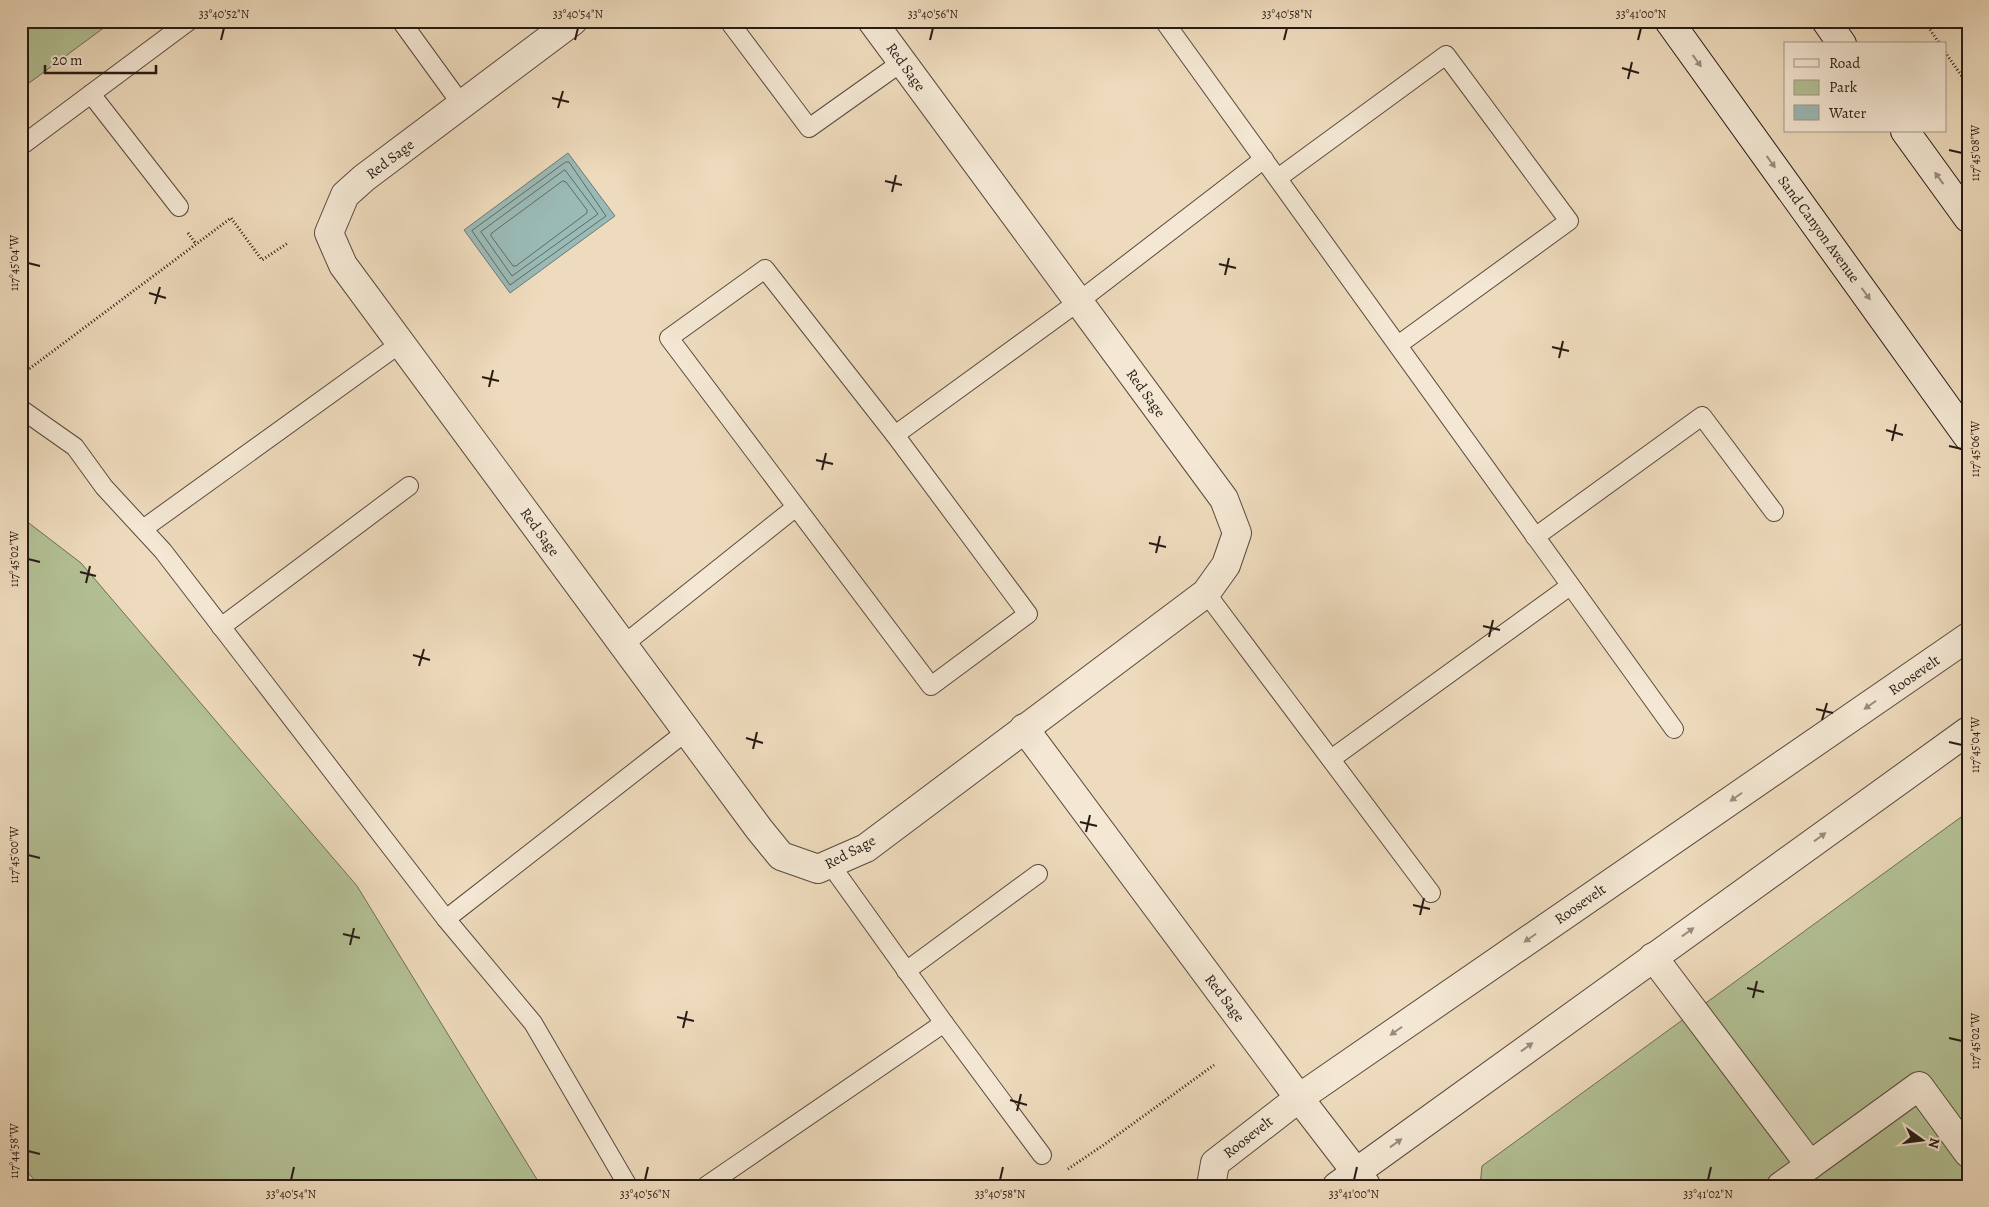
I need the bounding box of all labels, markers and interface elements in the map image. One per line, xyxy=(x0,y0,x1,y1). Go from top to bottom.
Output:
text: 33°40'52"N xyxy=(199,6,250,22)
text: 33°40'54"N xyxy=(553,6,604,22)
text: 33°40'56"N xyxy=(908,6,959,22)
text: 33°40'58"N xyxy=(1262,6,1313,22)
text: 33°41'00"N xyxy=(1616,6,1666,22)
street label: Red Sage xyxy=(882,39,931,95)
scale bar xyxy=(45,42,156,74)
legend xyxy=(1784,42,1946,132)
text: 20 m xyxy=(52,50,83,70)
text: Road xyxy=(1829,53,1861,73)
one-way arrow xyxy=(1692,54,1703,67)
text: Park xyxy=(1829,77,1858,97)
text: Water xyxy=(1828,103,1866,123)
text: 117°45'08"W xyxy=(1967,124,1983,181)
street label: Red Sage xyxy=(362,134,418,184)
one-way arrow xyxy=(1766,155,1776,169)
street label: Sand Canyon Avenue xyxy=(1773,171,1865,287)
one-way arrow xyxy=(1934,171,1944,185)
text: 117°45'04"W xyxy=(6,234,22,291)
one-way arrow xyxy=(1860,287,1871,300)
street label: Red Sage xyxy=(1122,365,1171,421)
text: 117°45'06"W xyxy=(1967,420,1983,477)
street label: Red Sage xyxy=(516,504,565,560)
text: 117°45'02"W xyxy=(6,530,22,587)
street label: Roosevelt xyxy=(1884,650,1944,700)
one-way arrow xyxy=(1863,700,1877,710)
text: 117°45'04"W xyxy=(1967,716,1983,773)
one-way arrow xyxy=(1729,792,1743,802)
text: 117°45'00"W xyxy=(6,826,22,884)
street label: Red Sage xyxy=(821,830,879,874)
one-way arrow xyxy=(1813,832,1827,842)
street label: Roosevelt xyxy=(1550,879,1610,929)
one-way arrow xyxy=(1681,927,1695,937)
one-way arrow xyxy=(1523,933,1537,943)
street label: Red Sage xyxy=(1200,970,1250,1026)
text: 117°45'02"W xyxy=(1967,1012,1983,1069)
one-way arrow xyxy=(1389,1026,1403,1036)
one-way arrow xyxy=(1521,1043,1534,1053)
street label: Roosevelt xyxy=(1219,1111,1277,1163)
north arrow xyxy=(1896,1114,1946,1164)
text: 117°44'58"W xyxy=(6,1122,22,1179)
text: N xyxy=(1924,1136,1945,1150)
one-way arrow xyxy=(1389,1137,1402,1148)
text: 33°40'54"N xyxy=(266,1186,317,1202)
text: 33°40'56"N xyxy=(620,1186,671,1202)
text: 33°40'58"N xyxy=(975,1186,1026,1202)
text: 33°41'00"N xyxy=(1329,1186,1379,1202)
text: 33°41'02"N xyxy=(1683,1186,1733,1202)

